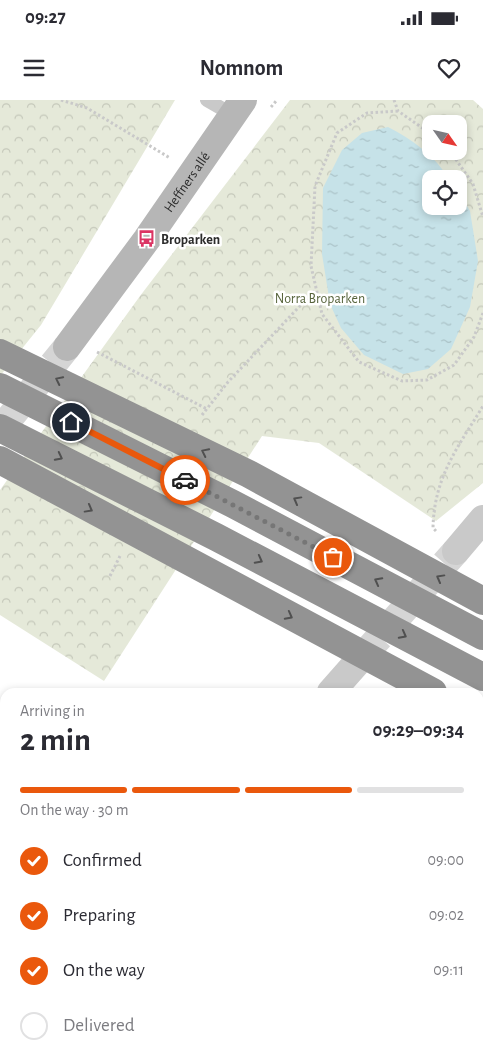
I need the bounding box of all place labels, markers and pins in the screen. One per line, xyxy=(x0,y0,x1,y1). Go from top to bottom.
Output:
bus stop icon: Broparken xyxy=(137,229,157,249)
place label: Broparken xyxy=(161,233,220,247)
pin xyxy=(50,401,92,443)
pin xyxy=(312,536,354,578)

